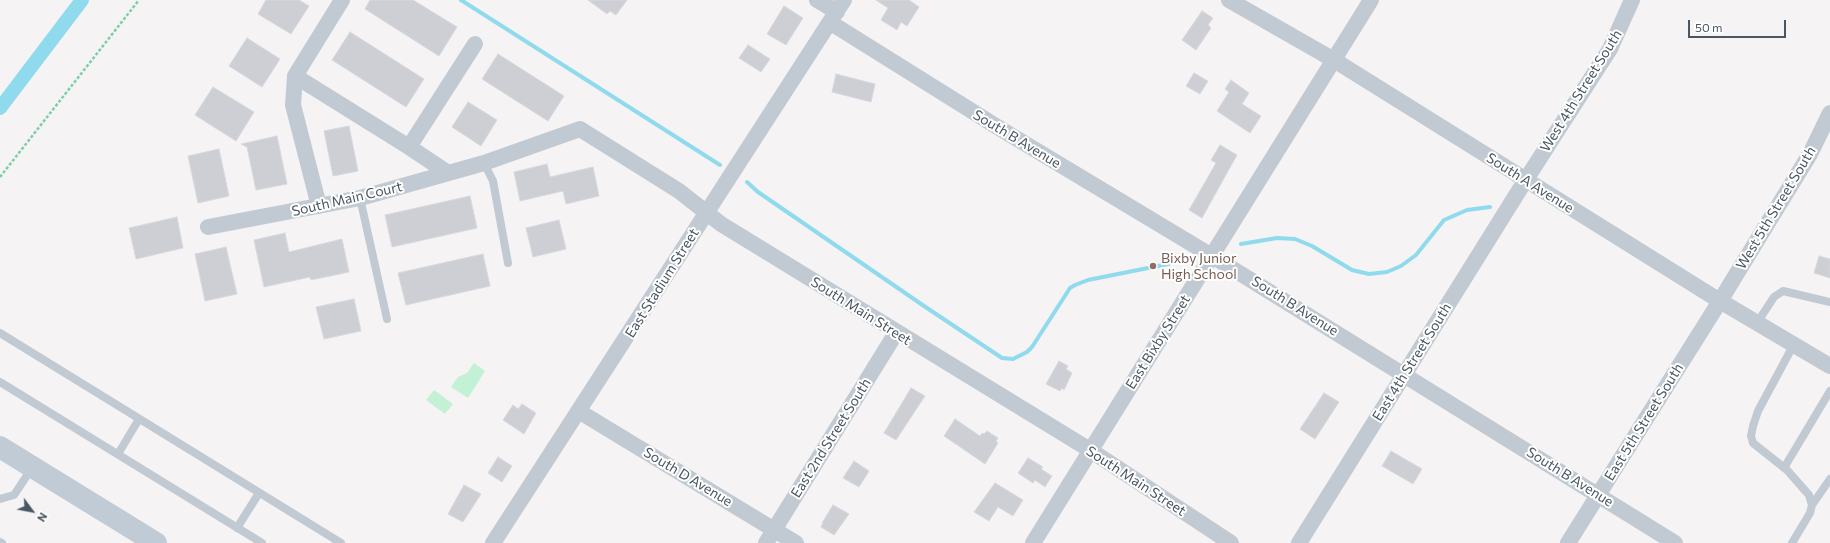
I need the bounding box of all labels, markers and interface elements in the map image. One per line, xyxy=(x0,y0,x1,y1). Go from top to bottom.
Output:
scale bar xyxy=(1690,12,1788,38)
text: 50 m xyxy=(1695,20,1723,34)
street label: West 4th Street South xyxy=(1537,27,1625,155)
street label: South B Avenue xyxy=(970,106,1064,172)
street label: West 5th Street South xyxy=(1733,144,1819,272)
street label: South A Avenue xyxy=(1483,149,1577,217)
street label: South Main Court xyxy=(290,178,404,220)
street label: East Stadium Street xyxy=(622,225,702,341)
place label: Bixby Junior High School xyxy=(1161,250,1237,282)
marker: Bixby Junior High School xyxy=(1148,261,1158,271)
street label: South Main Street xyxy=(808,273,914,349)
street label: South B Avenue xyxy=(1248,273,1342,339)
street label: East Bixby Street xyxy=(1122,292,1194,392)
street label: East 4th Street South xyxy=(1369,300,1455,424)
street label: East 5th Street South xyxy=(1601,360,1687,484)
street label: East 2nd Street South xyxy=(787,375,875,501)
street label: South Main Street xyxy=(1083,443,1189,519)
street label: South D Avenue xyxy=(641,444,735,510)
street label: South B Avenue xyxy=(1523,444,1617,510)
north arrow xyxy=(12,491,52,531)
text: N xyxy=(35,511,50,525)

